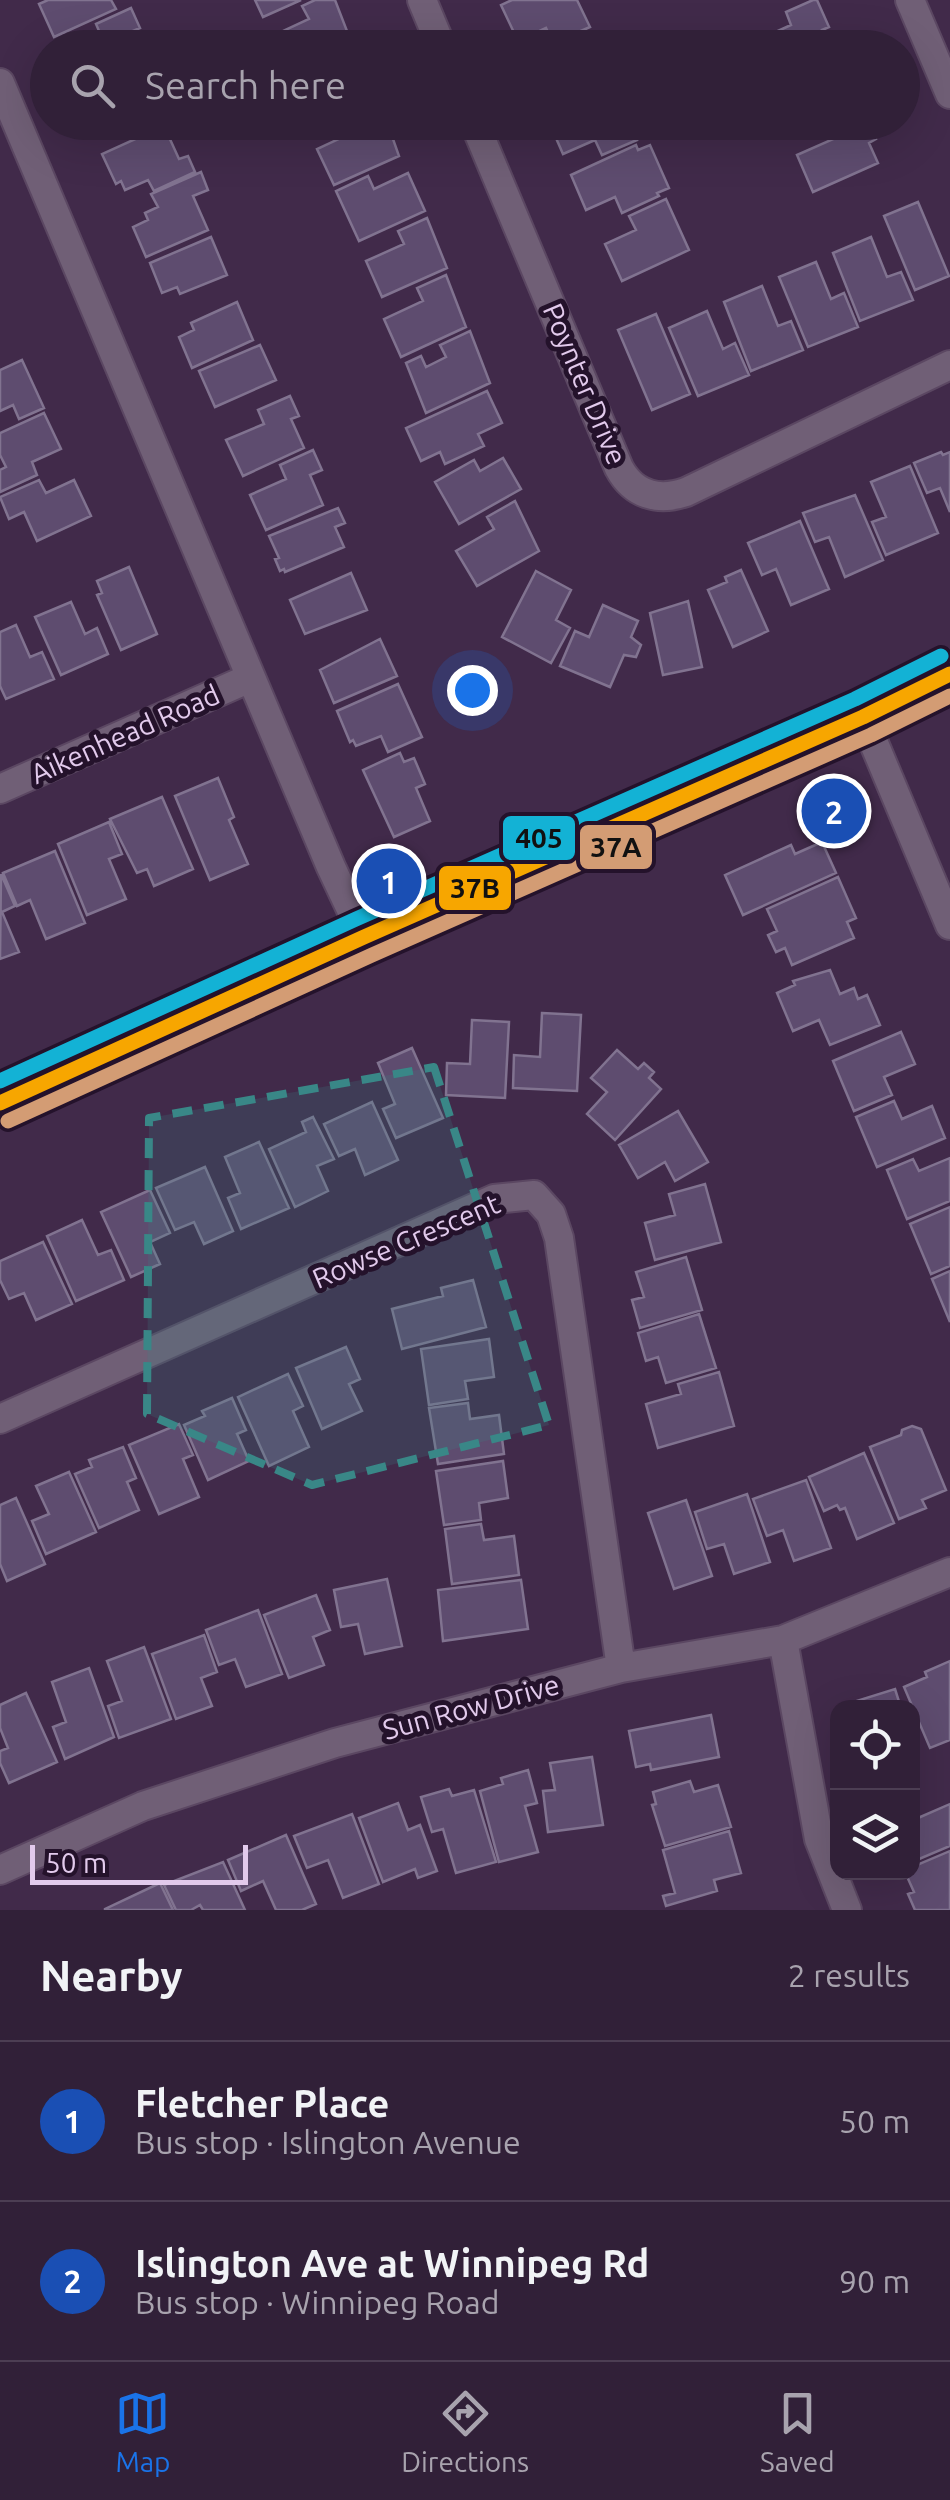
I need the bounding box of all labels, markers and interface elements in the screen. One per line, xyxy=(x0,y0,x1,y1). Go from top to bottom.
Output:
search box xyxy=(30,30,920,140)
icon: search xyxy=(65,58,120,113)
text: Search here xyxy=(145,64,346,106)
street label: Poynter Drive xyxy=(538,299,633,469)
your location xyxy=(447,665,498,716)
street label: Aikenhead Road xyxy=(26,678,224,789)
pin: 2 xyxy=(802,774,866,848)
line badge: 405 xyxy=(501,814,577,862)
text: 405 xyxy=(515,822,563,853)
line badge: 37A xyxy=(578,823,654,871)
text: 37A xyxy=(590,831,642,862)
pin: 1 xyxy=(356,844,422,918)
line badge: 37B xyxy=(437,864,513,912)
text: 37B xyxy=(450,872,500,903)
street label: Rowse Crescent xyxy=(308,1187,504,1294)
street label: Sun Row Drive xyxy=(379,1668,562,1745)
map controls xyxy=(830,1700,920,1880)
button: locate xyxy=(830,1700,920,1790)
button: layers xyxy=(830,1790,920,1880)
scale bar xyxy=(30,1840,248,1884)
text: 50 m xyxy=(45,1847,107,1878)
text: Nearby xyxy=(40,1952,183,1999)
text: 2 results xyxy=(788,1957,910,1993)
text: Fletcher Place xyxy=(135,2082,389,2124)
text: 1 xyxy=(63,2103,82,2139)
text: 50 m xyxy=(839,2103,910,2139)
text: Bus stop · Islington Avenue xyxy=(135,2124,521,2160)
text: Islington Ave at Winnipeg Rd xyxy=(135,2242,649,2284)
text: 2 xyxy=(63,2263,82,2299)
text: 90 m xyxy=(839,2263,910,2299)
text: Bus stop · Winnipeg Road xyxy=(135,2284,499,2320)
tab: Map xyxy=(115,2386,171,2477)
tab: Directions xyxy=(401,2386,529,2477)
tab: Saved xyxy=(760,2386,835,2477)

